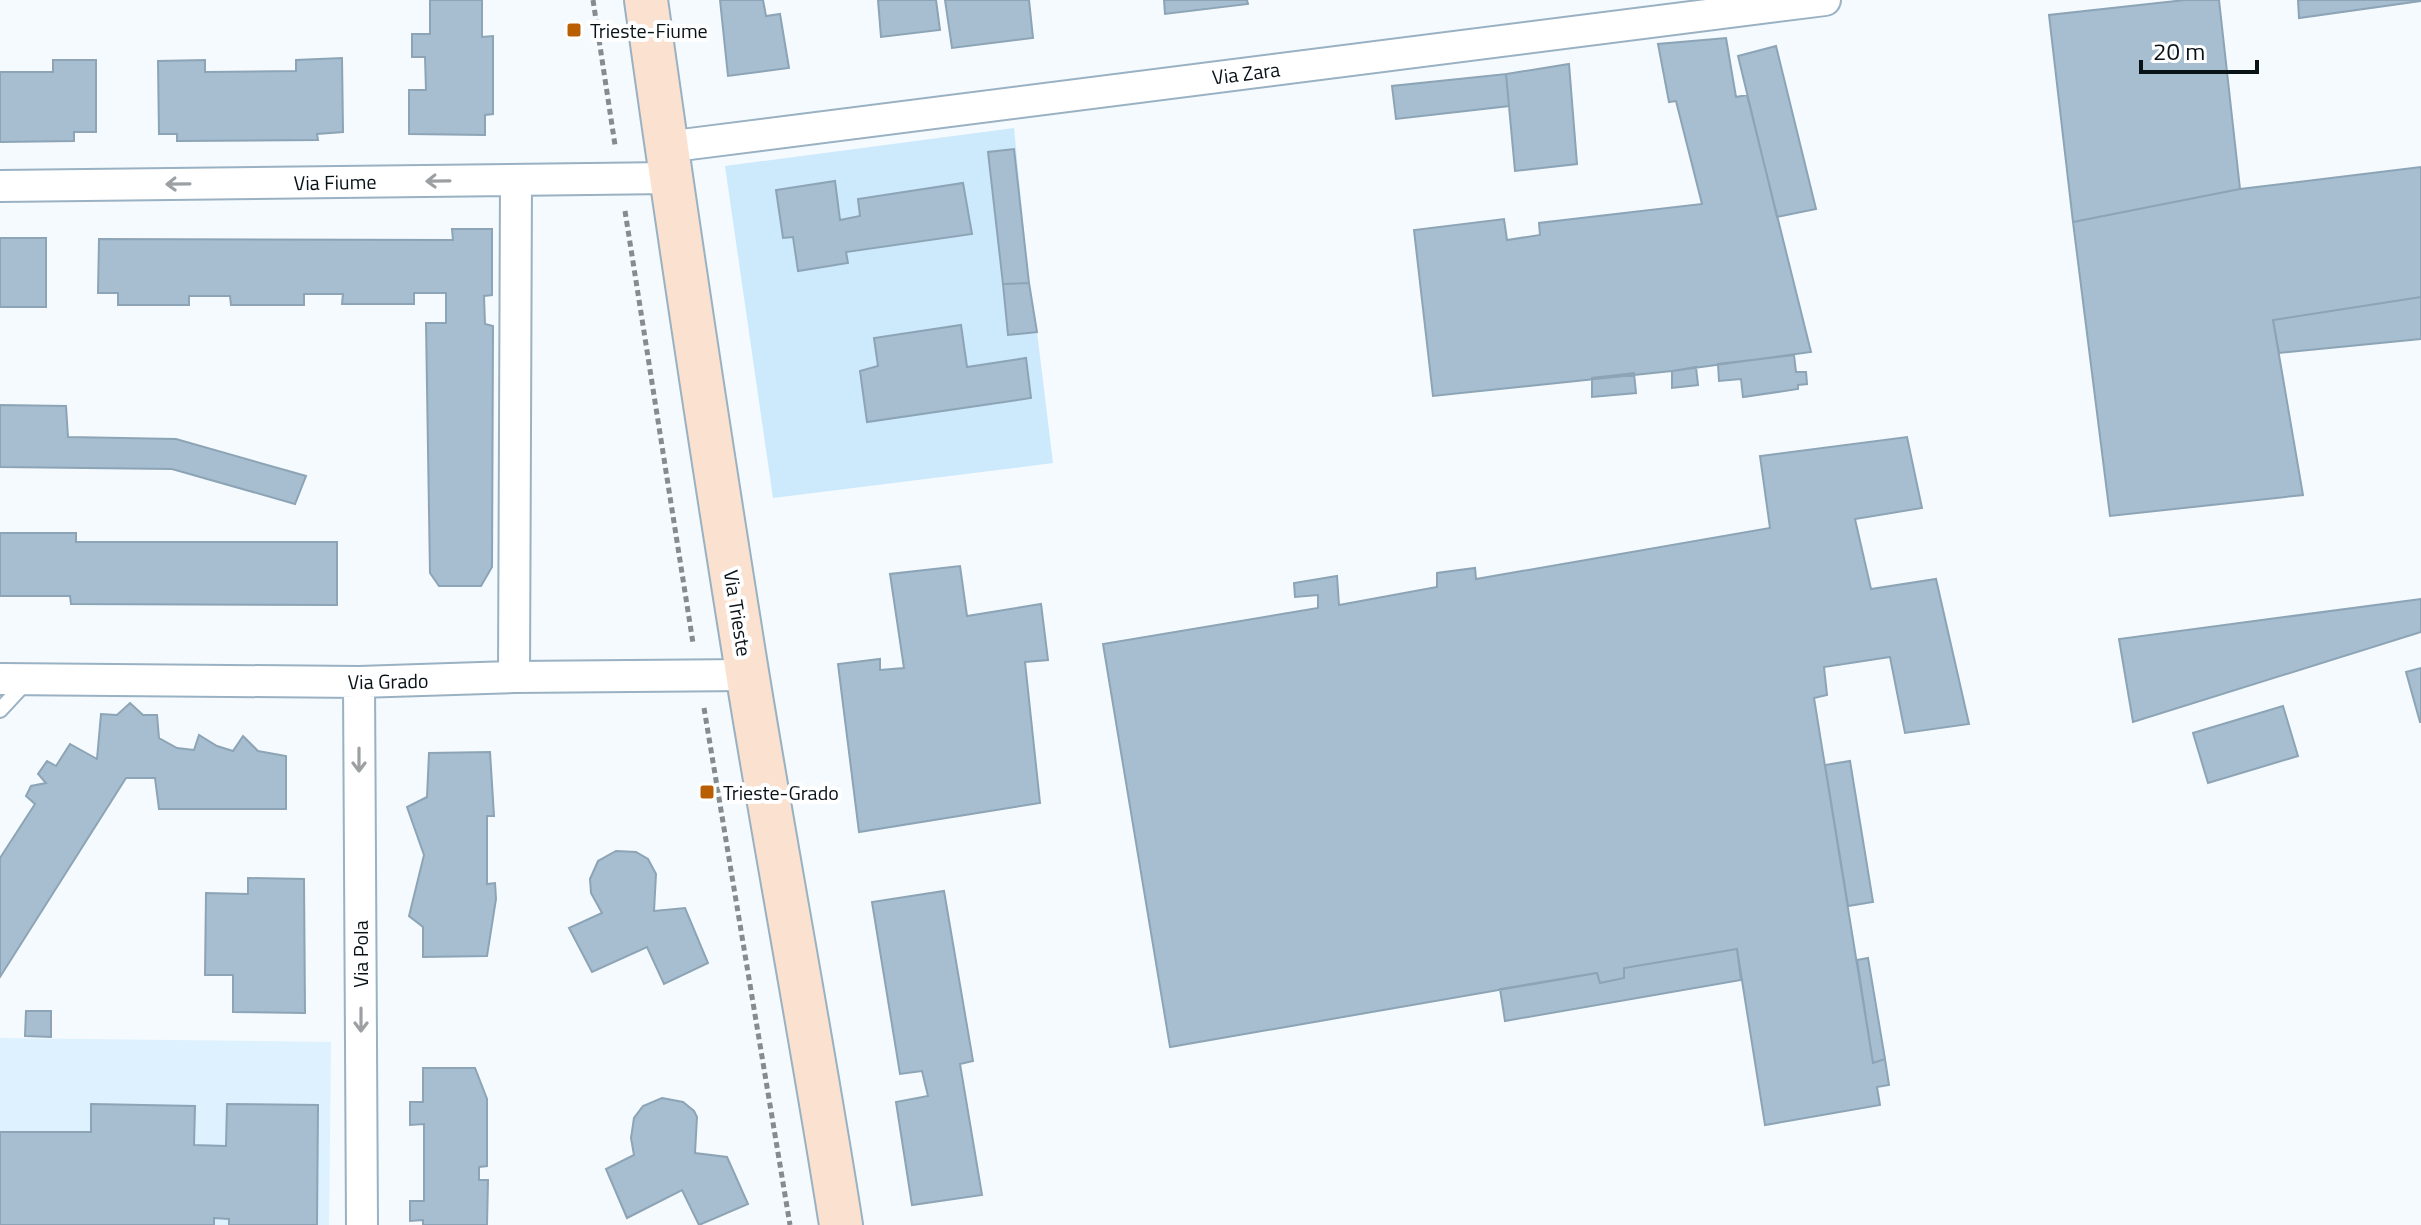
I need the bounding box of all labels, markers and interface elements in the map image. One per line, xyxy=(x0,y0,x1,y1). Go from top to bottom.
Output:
place label: Trieste-Fiume xyxy=(590,15,708,46)
marker: Trieste-Fiume xyxy=(565,21,583,39)
scale bar xyxy=(2141,24,2257,74)
text: 20 m xyxy=(2153,33,2205,69)
street label: Via Zara xyxy=(1210,53,1282,93)
street label: Via Fiume xyxy=(293,166,377,198)
one-way arrow xyxy=(425,173,452,189)
one-way arrow xyxy=(165,176,192,192)
street label: Via Trieste xyxy=(716,568,760,658)
street label: Via Grado xyxy=(347,665,429,697)
one-way arrow xyxy=(351,746,367,773)
place label: Trieste-Grado xyxy=(723,777,839,808)
marker: Trieste-Grado xyxy=(698,783,716,801)
street label: Via Pola xyxy=(345,920,376,988)
one-way arrow xyxy=(353,1006,369,1033)

